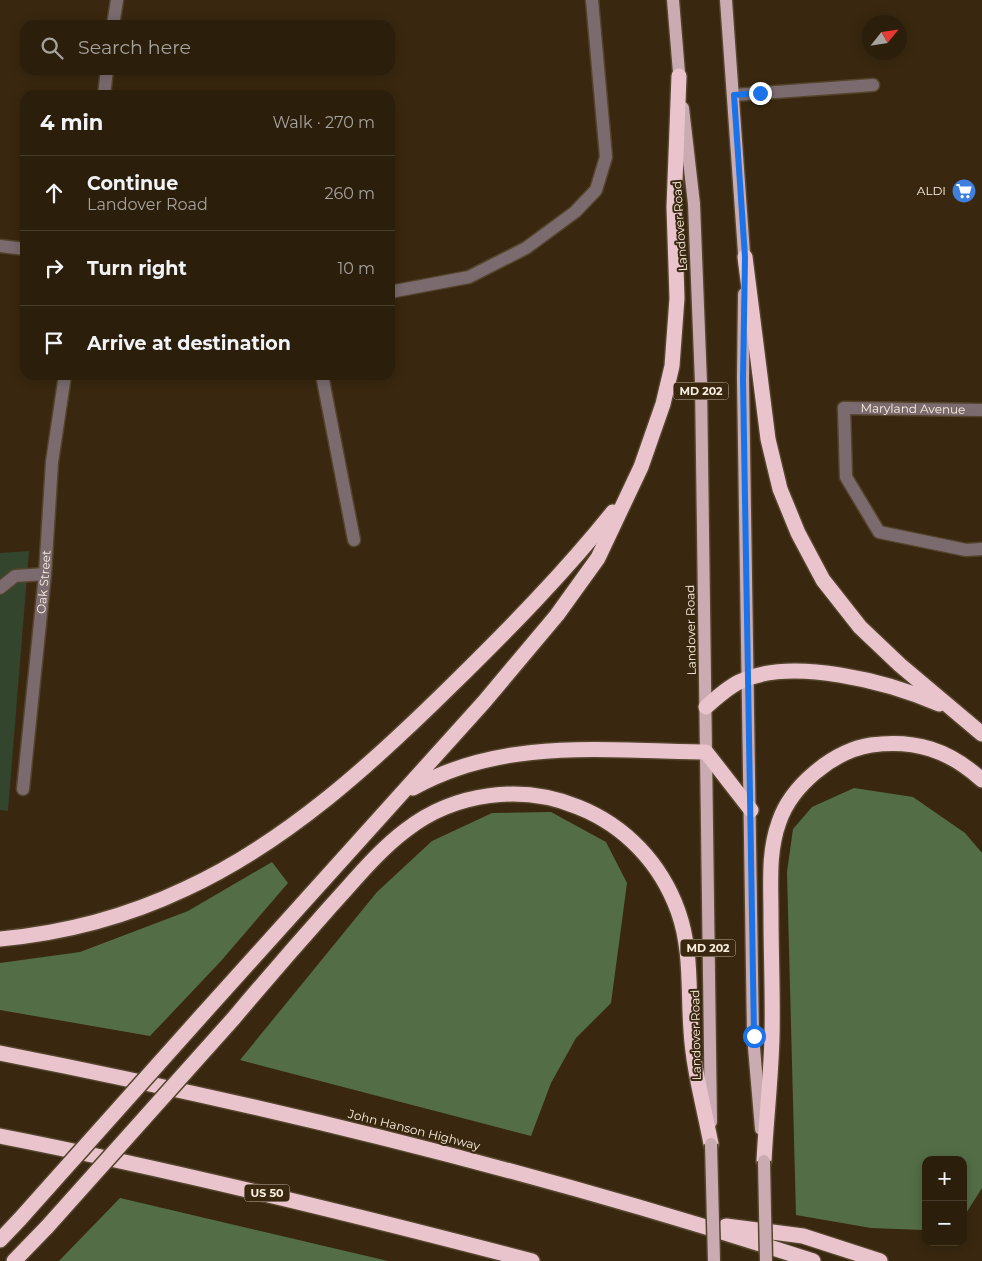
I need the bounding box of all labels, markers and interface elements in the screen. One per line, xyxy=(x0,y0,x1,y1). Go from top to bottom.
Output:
north arrow xyxy=(862,15,907,60)
search box xyxy=(20,20,395,75)
icon: search xyxy=(38,34,66,62)
text: Search here xyxy=(78,36,191,59)
route end xyxy=(749,82,772,105)
text: 4 min xyxy=(40,110,103,135)
text: Walk · 270 m xyxy=(272,113,375,132)
text: Continue xyxy=(87,172,178,195)
supermarket icon: ALDI xyxy=(951,178,977,204)
icon: ahead xyxy=(40,179,68,207)
street label: Landover Road xyxy=(669,180,690,272)
place label: ALDI xyxy=(917,183,946,198)
text: 260 m xyxy=(324,184,375,203)
text: Landover Road xyxy=(87,195,208,214)
icon: right xyxy=(40,254,68,282)
text: Turn right xyxy=(87,257,187,280)
text: 10 m xyxy=(337,259,375,278)
icon: arrive xyxy=(40,329,68,357)
text: Arrive at destination xyxy=(87,332,291,355)
road number: MD 202 xyxy=(674,382,728,400)
street label: Maryland Avenue xyxy=(860,400,966,417)
street label: Oak Street xyxy=(33,550,53,615)
street label: Landover Road xyxy=(682,585,699,675)
road number: MD 202 xyxy=(680,940,736,956)
street label: Landover Road xyxy=(687,990,704,1080)
route start xyxy=(743,1025,766,1048)
street label: John Hanson Highway xyxy=(346,1106,482,1153)
map controls xyxy=(922,1156,967,1246)
button: + xyxy=(922,1156,967,1201)
road number: US 50 xyxy=(244,1184,290,1202)
button: − xyxy=(922,1201,967,1246)

